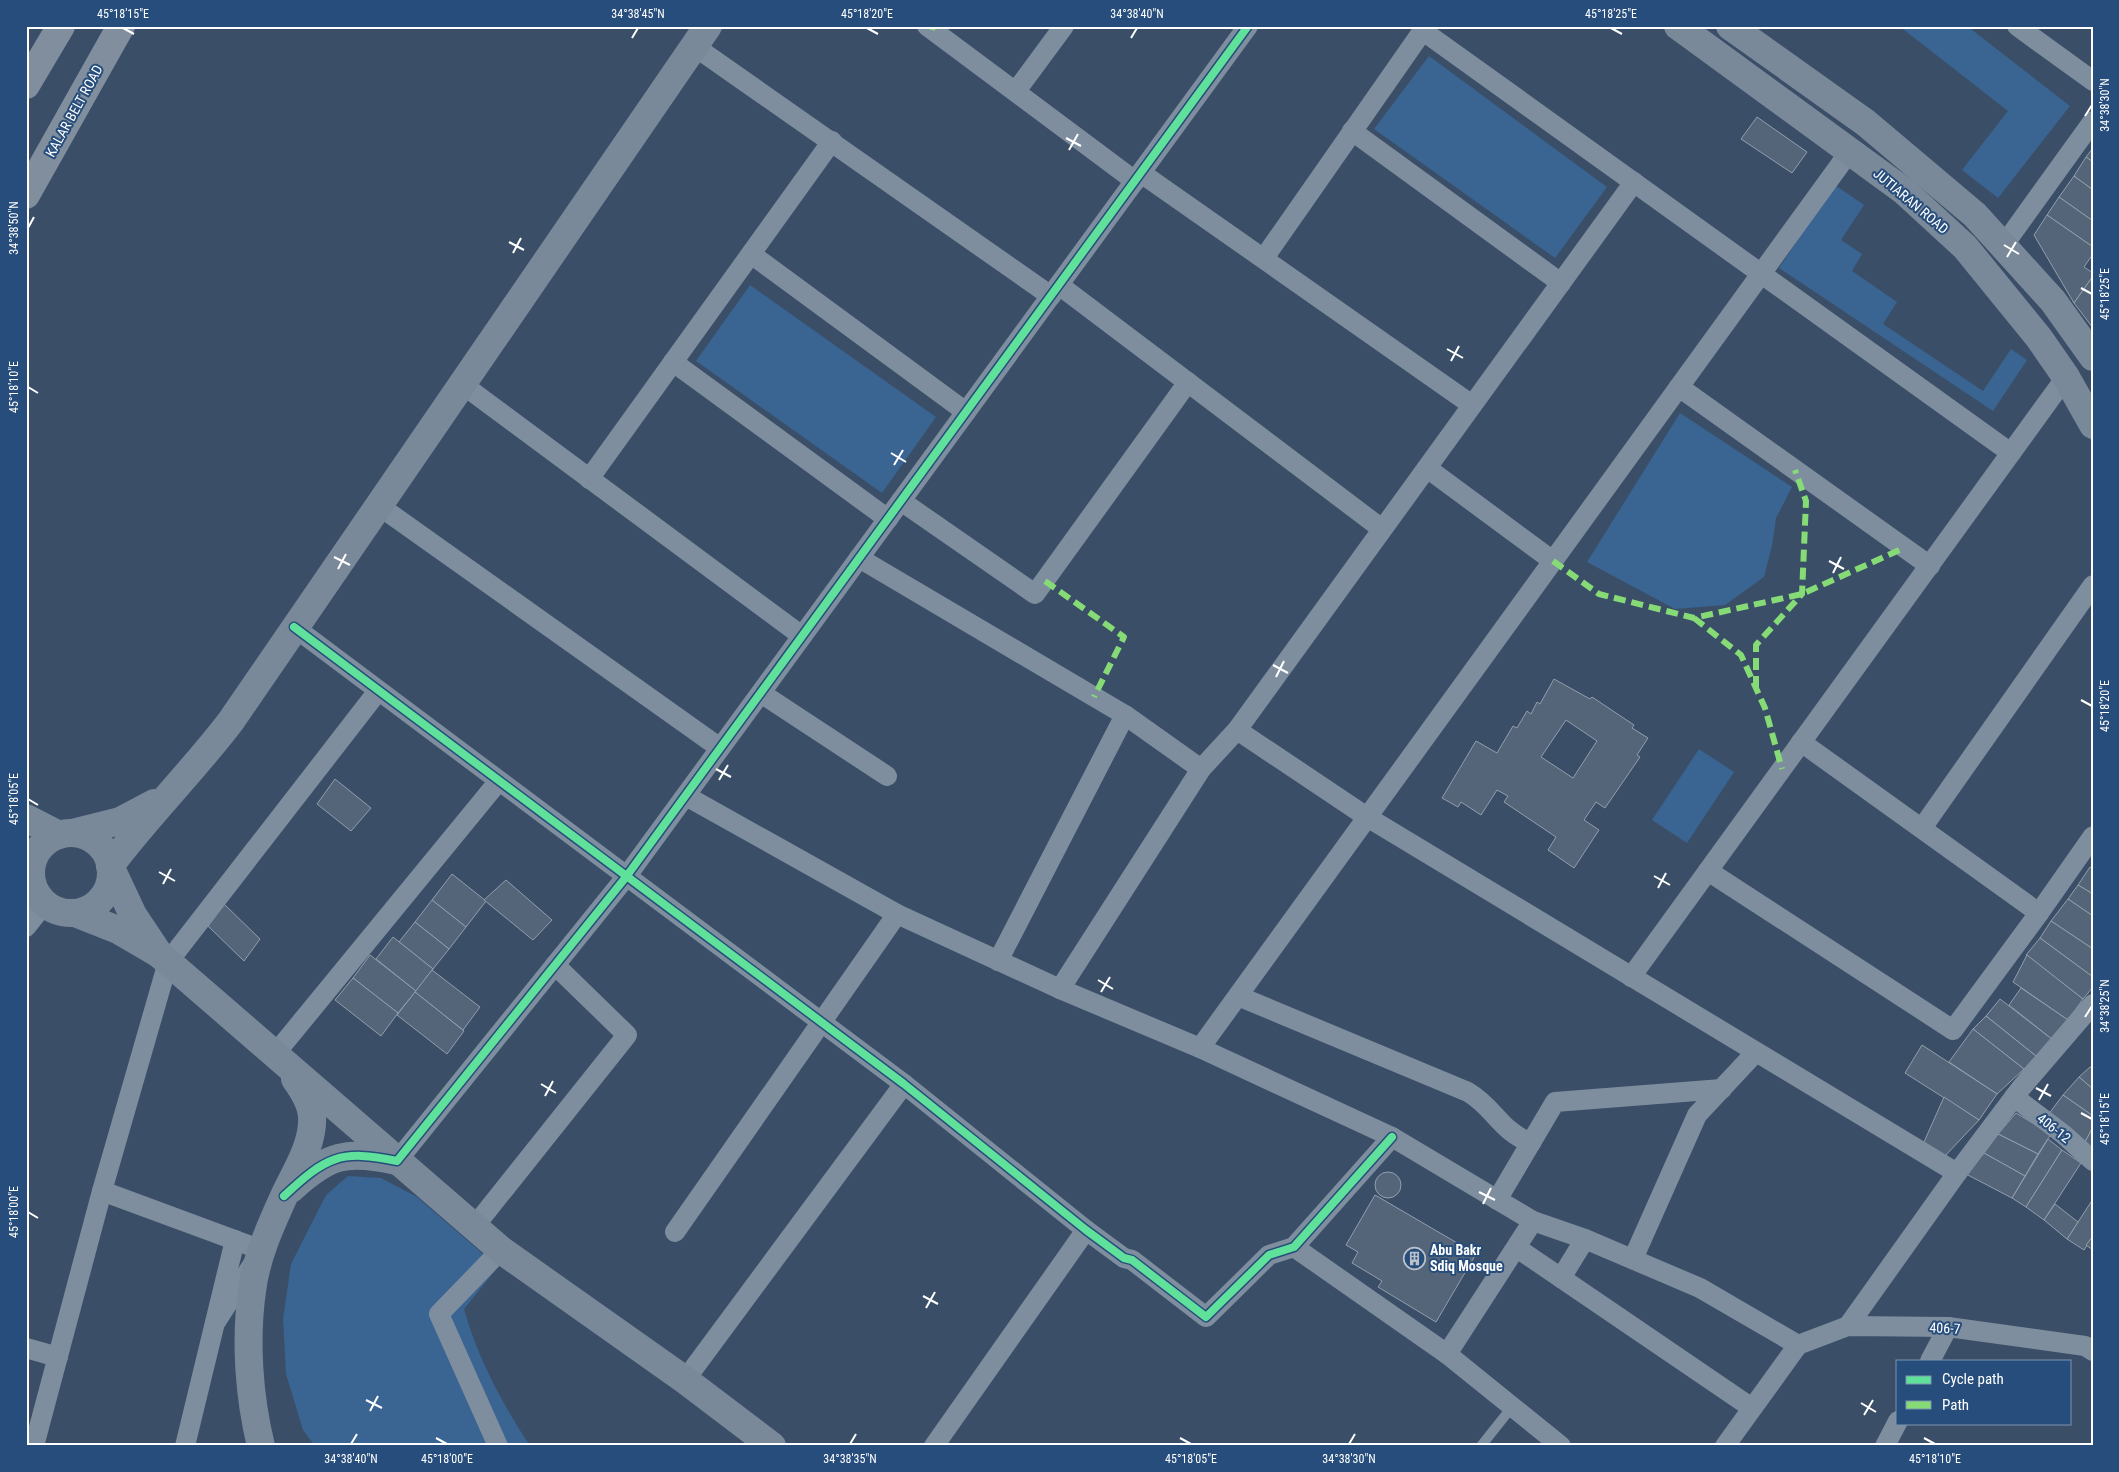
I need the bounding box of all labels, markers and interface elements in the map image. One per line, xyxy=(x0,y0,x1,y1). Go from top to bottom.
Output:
text: 45°18'15"E xyxy=(97,7,149,21)
text: 34°38'45"N xyxy=(611,7,665,21)
text: 45°18'20"E xyxy=(841,7,893,21)
text: 34°38'40"N xyxy=(1110,7,1164,21)
text: 45°18'25"E xyxy=(1585,7,1637,21)
street label: KALAR BELT ROAD xyxy=(42,62,106,160)
text: 34°38'30"N xyxy=(2098,78,2112,132)
street label: JUTIARAN ROAD xyxy=(1870,165,1952,237)
text: 34°38'50"N xyxy=(7,201,21,255)
text: 45°18'25"E xyxy=(2098,268,2112,320)
text: 45°18'10"E xyxy=(7,361,21,413)
text: 45°18'20"E xyxy=(2098,680,2112,732)
text: 45°18'05"E xyxy=(7,773,21,825)
text: 34°38'25"N xyxy=(2098,979,2112,1033)
text: 45°18'15"E xyxy=(2098,1093,2112,1145)
street label: 406-12 xyxy=(2034,1110,2074,1146)
text: 45°18'00"E xyxy=(7,1186,21,1238)
place label: Abu Bakr Sdiq Mosque xyxy=(1430,1242,1503,1274)
building icon: Abu Bakr Sdiq Mosque xyxy=(1402,1246,1426,1270)
street label: 406-7 xyxy=(1929,1319,1961,1337)
legend xyxy=(1896,1360,2072,1424)
text: Cycle path xyxy=(1942,1370,2004,1388)
text: Path xyxy=(1942,1396,1969,1414)
text: 34°38'40"N xyxy=(324,1452,378,1466)
text: 45°18'00"E xyxy=(421,1452,473,1466)
text: 34°38'35"N xyxy=(823,1452,877,1466)
text: 45°18'05"E xyxy=(1165,1452,1217,1466)
text: 34°38'30"N xyxy=(1322,1452,1376,1466)
text: 45°18'10"E xyxy=(1909,1452,1961,1466)

